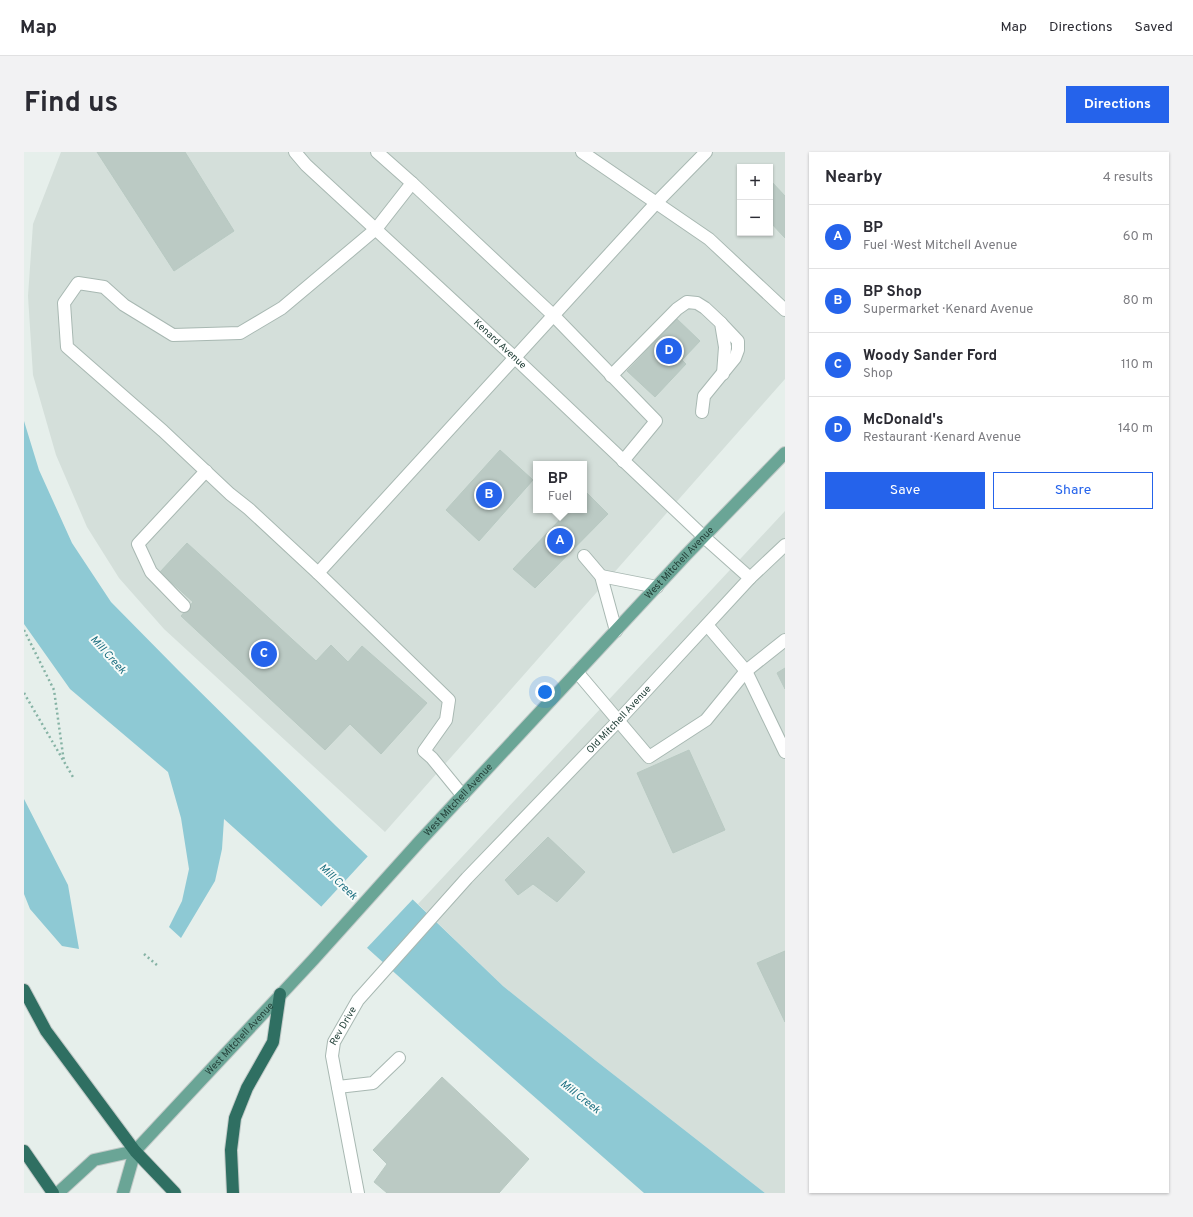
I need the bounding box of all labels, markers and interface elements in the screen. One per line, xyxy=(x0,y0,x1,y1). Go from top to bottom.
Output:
text: Map xyxy=(20,16,57,40)
text: Map xyxy=(1001,19,1027,36)
text: Directions xyxy=(1049,19,1113,36)
text: Saved xyxy=(1135,19,1173,36)
text: Find us xyxy=(24,86,118,122)
button: Directions xyxy=(1066,86,1169,123)
map controls xyxy=(737,164,773,236)
button: + xyxy=(737,164,773,200)
text: Nearby xyxy=(825,167,882,189)
text: 4 results xyxy=(1103,170,1153,186)
button: − xyxy=(737,200,773,236)
text: BP xyxy=(863,219,883,238)
text: A xyxy=(833,229,843,245)
text: 60 m xyxy=(1123,229,1153,245)
text: Fuel · West Mitchell Avenue xyxy=(863,238,1017,254)
text: BP Shop xyxy=(863,283,922,302)
text: B xyxy=(834,293,842,309)
text: 80 m xyxy=(1123,293,1153,309)
text: Supermarket · Kenard Avenue xyxy=(863,302,1033,318)
street label: Kenard Avenue xyxy=(471,316,529,372)
pin: D xyxy=(656,336,682,366)
text: Woody Sander Ford xyxy=(863,347,997,366)
text: C xyxy=(834,357,842,373)
text: 110 m xyxy=(1121,357,1153,373)
text: Shop xyxy=(863,366,893,382)
text: McDonald's xyxy=(863,411,943,430)
text: D xyxy=(833,421,843,437)
text: 140 m xyxy=(1118,421,1153,437)
text: Restaurant · Kenard Avenue xyxy=(863,430,1021,446)
popup xyxy=(533,461,587,513)
text: BP xyxy=(548,470,568,489)
button: Save xyxy=(825,472,985,509)
button: Share xyxy=(993,472,1153,509)
pin: B xyxy=(476,480,502,510)
text: Fuel xyxy=(548,489,572,505)
street label: West Mitchell Avenue xyxy=(642,524,717,602)
pin: A xyxy=(547,526,573,556)
water label: Mill Creek xyxy=(87,633,129,677)
pin: C xyxy=(251,639,277,669)
your location xyxy=(535,682,555,702)
street label: Old Mitchell Avenue xyxy=(584,683,654,756)
street label: West Mitchell Avenue xyxy=(421,760,496,839)
water label: Mill Creek xyxy=(316,861,360,903)
street label: West Mitchell Avenue xyxy=(202,1000,277,1078)
street label: Rev Drive xyxy=(327,1004,359,1048)
water label: Mill Creek xyxy=(557,1077,603,1117)

